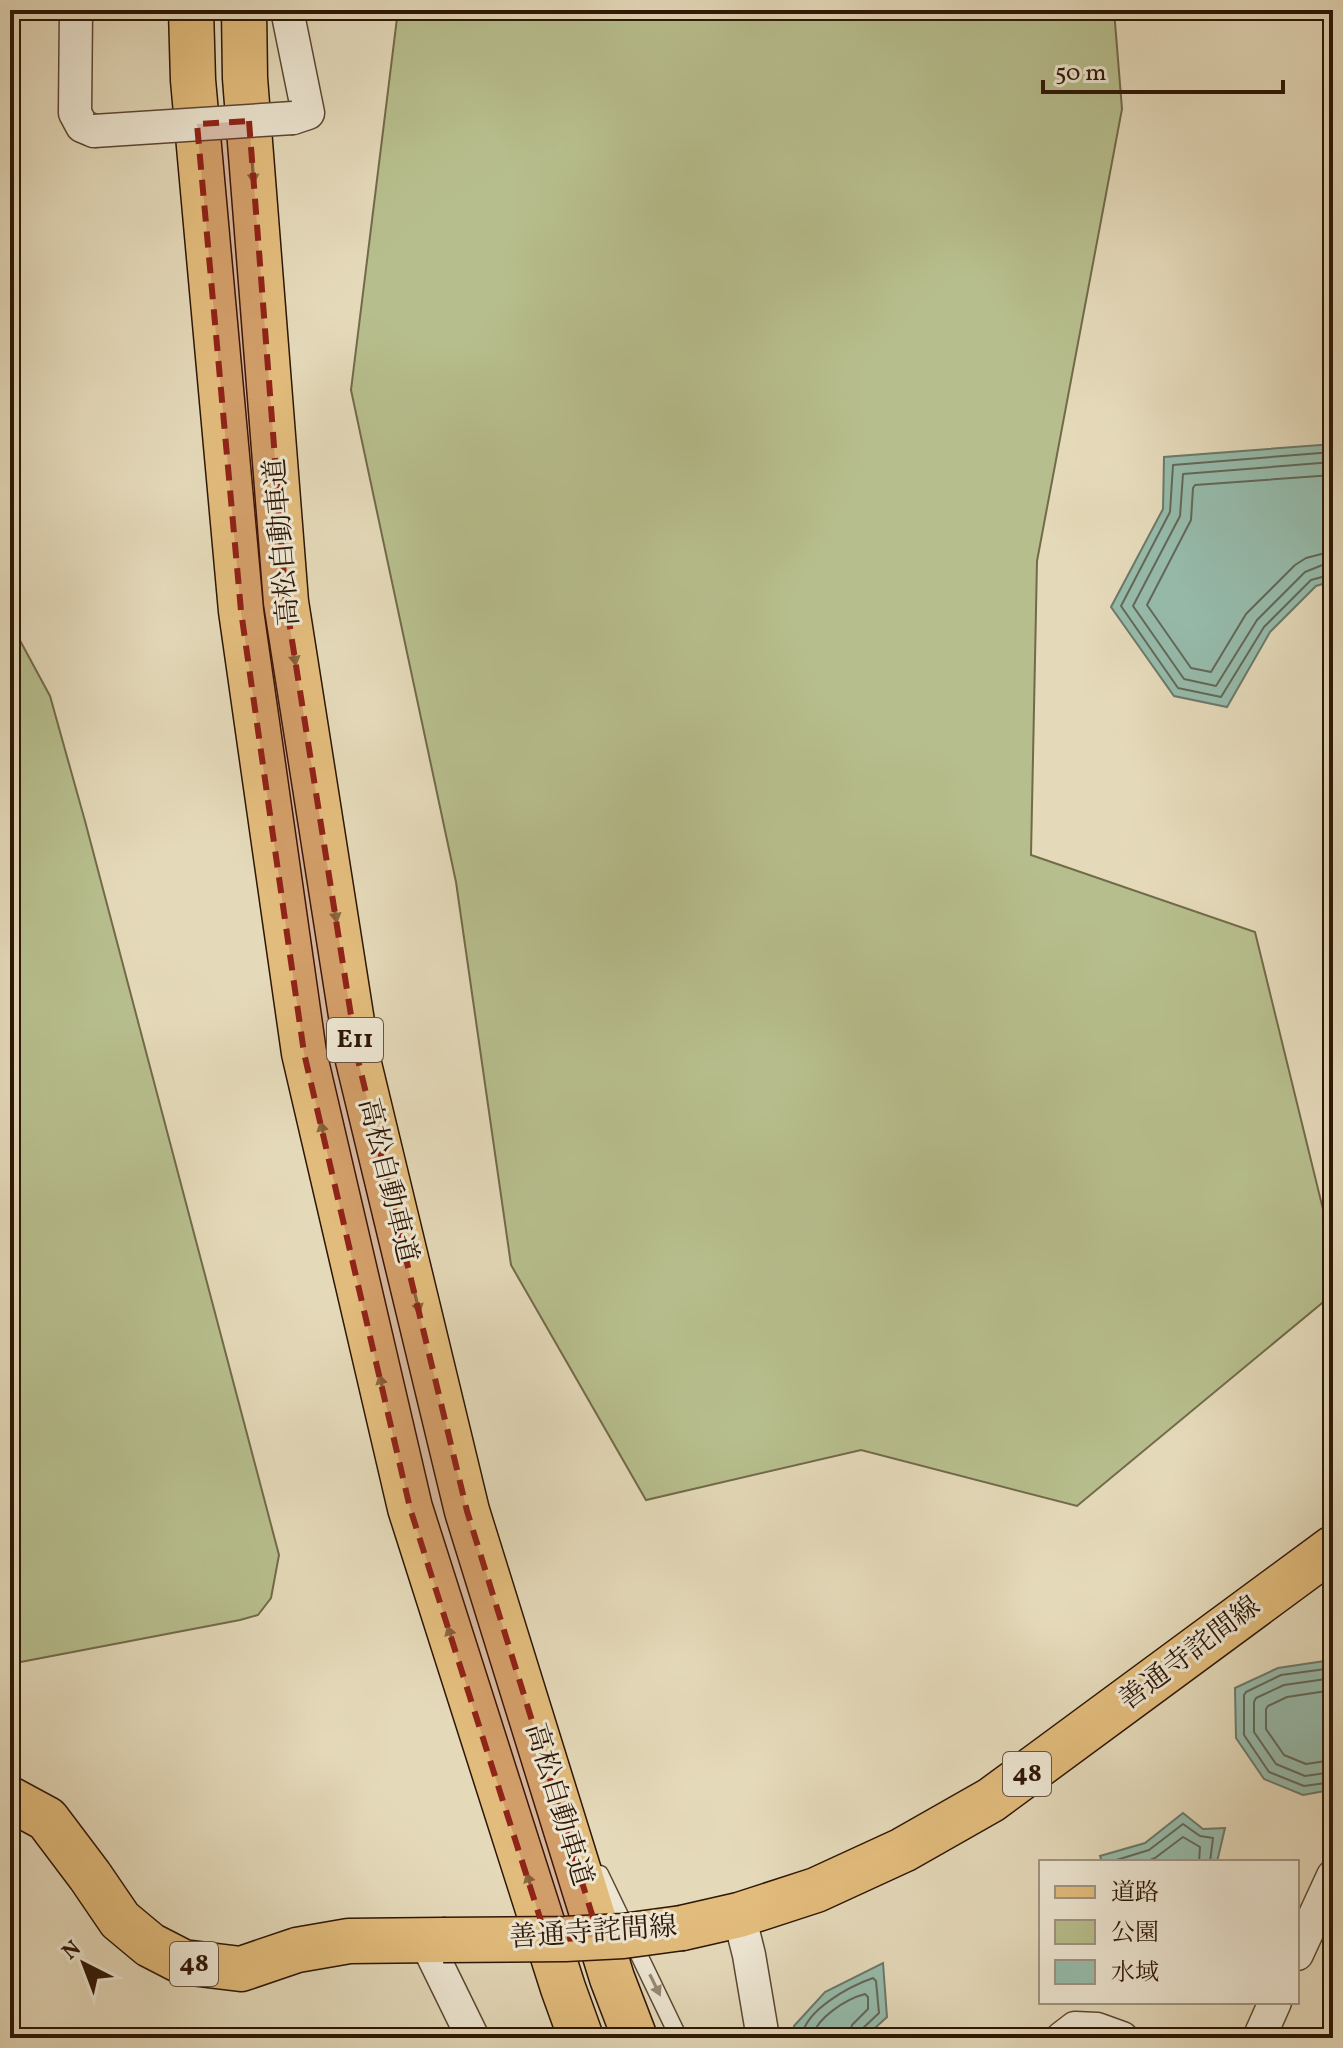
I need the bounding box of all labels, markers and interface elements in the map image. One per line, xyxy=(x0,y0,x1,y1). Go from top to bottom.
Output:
scale bar xyxy=(1043,44,1283,94)
text: 50 m xyxy=(1055,57,1107,91)
one-way arrow xyxy=(247,160,260,185)
street label: 高松自動車道 xyxy=(256,457,310,627)
one-way arrow xyxy=(288,642,301,667)
one-way arrow xyxy=(329,898,341,923)
road number: E11 xyxy=(327,1018,383,1062)
street label: 高松自動車道 xyxy=(348,1095,426,1267)
one-way arrow xyxy=(316,1120,329,1145)
one-way arrow xyxy=(411,1289,423,1314)
one-way arrow xyxy=(375,1374,387,1399)
street label: 善通寺詫間線 xyxy=(1111,1588,1269,1720)
one-way arrow xyxy=(444,1624,456,1648)
street label: 高松自動車道 xyxy=(515,1719,601,1891)
road number: 48 xyxy=(1003,1752,1051,1796)
legend xyxy=(1039,1860,1299,2004)
one-way arrow xyxy=(523,1872,535,1896)
text: 道路 xyxy=(1111,1877,1159,1911)
street label: 善通寺詫間線 xyxy=(508,1908,678,1958)
text: 公園 xyxy=(1111,1917,1159,1951)
north arrow xyxy=(44,1924,124,2004)
text: N xyxy=(56,1934,89,1968)
road number: 48 xyxy=(170,1942,218,1986)
text: 水域 xyxy=(1111,1957,1159,1991)
one-way arrow xyxy=(648,1974,661,1997)

